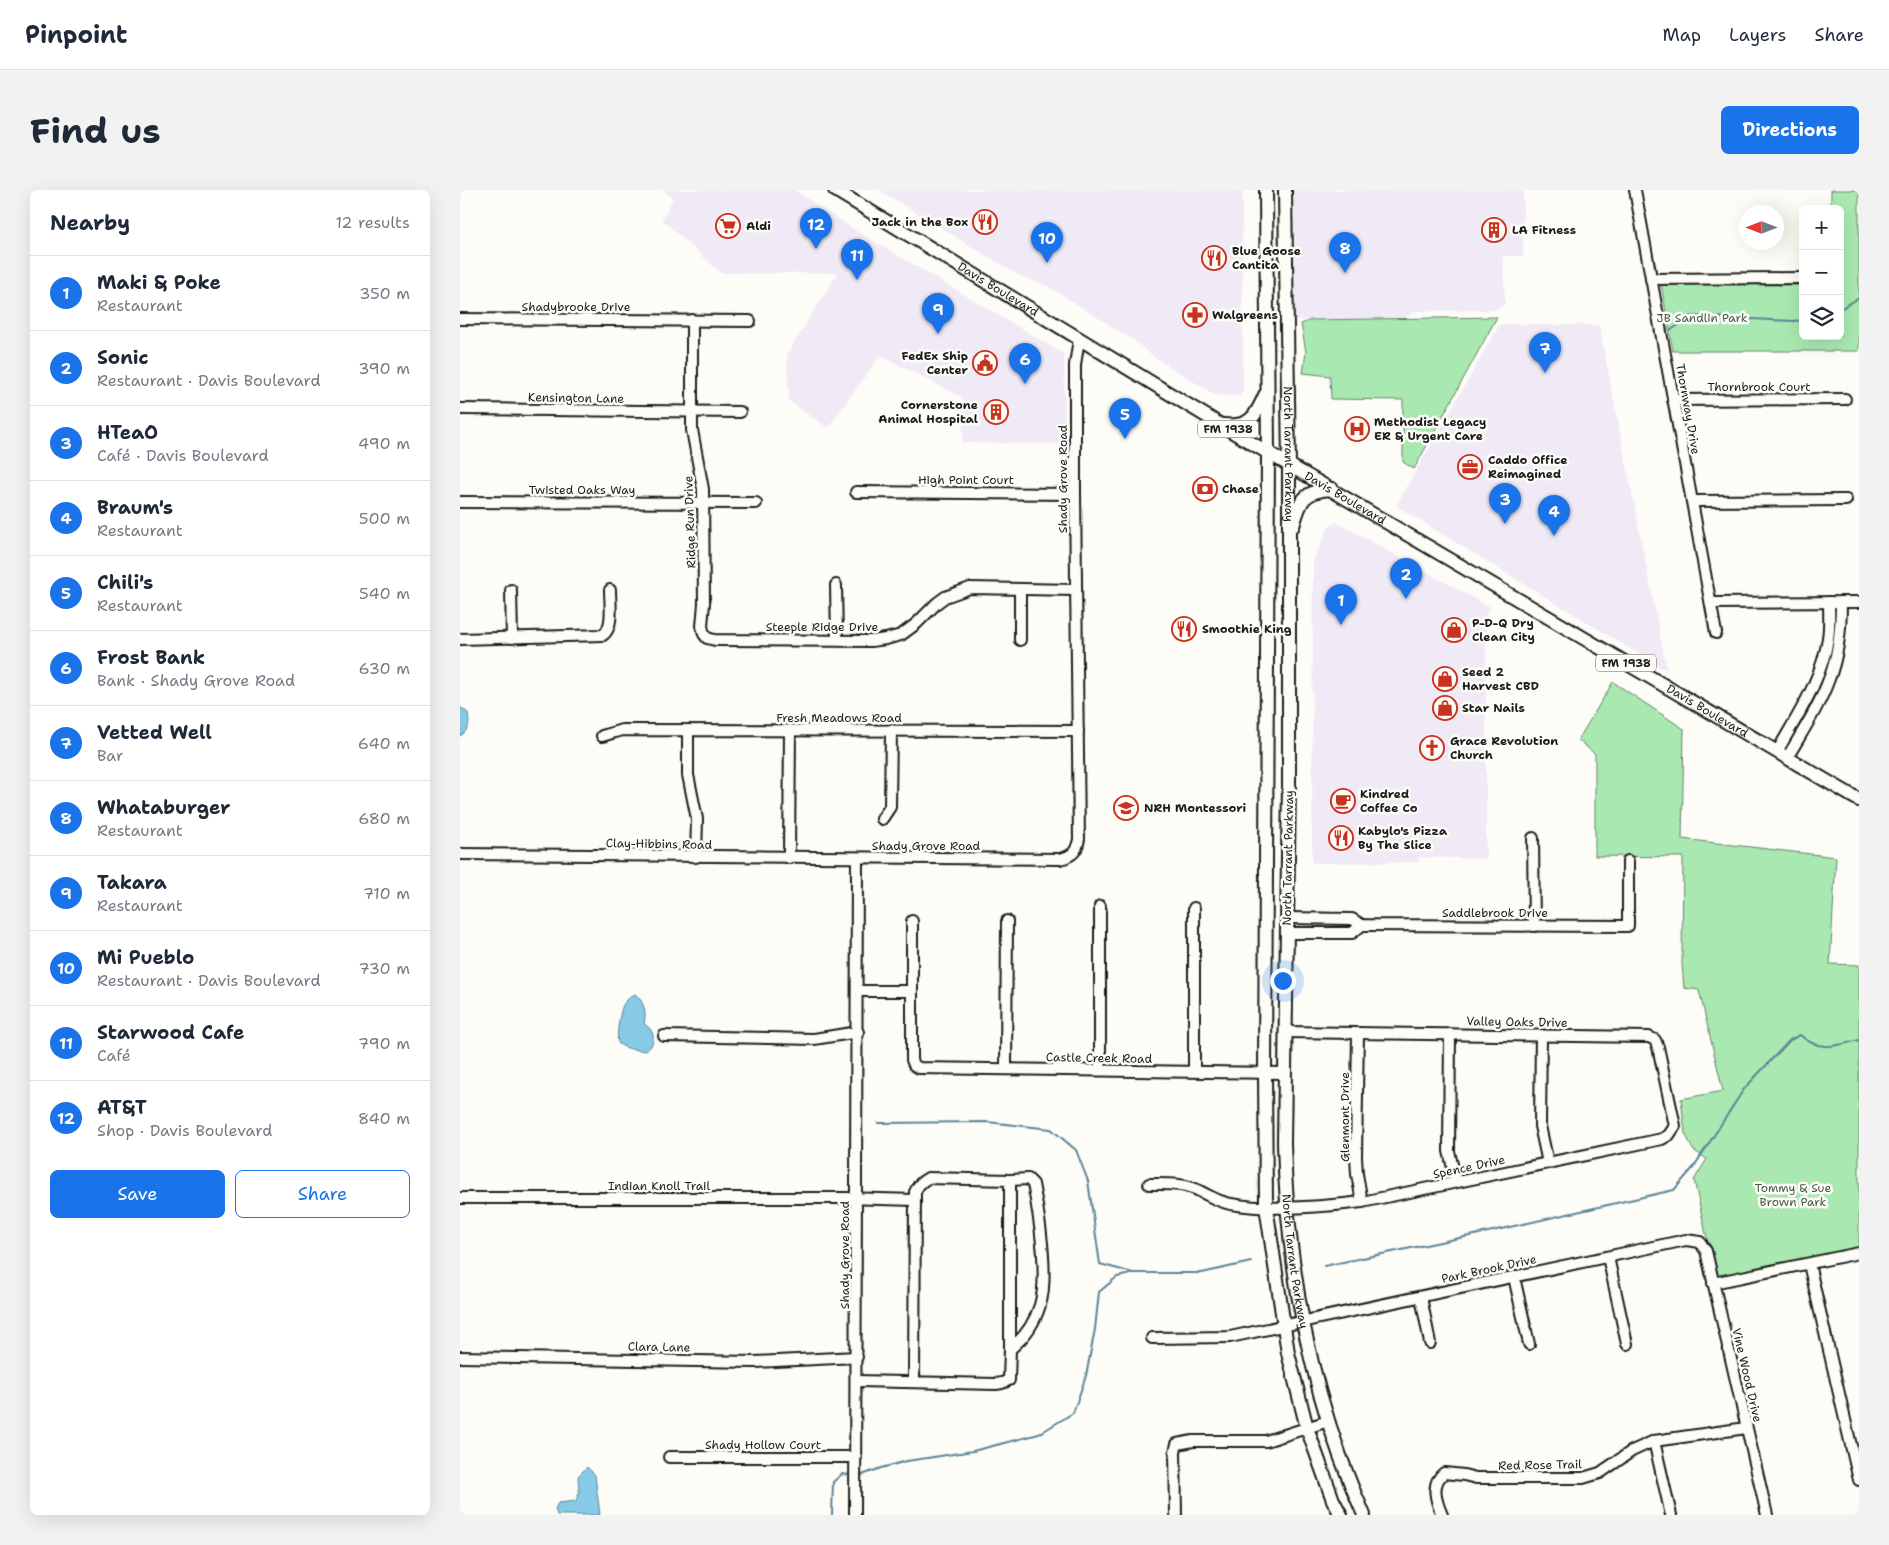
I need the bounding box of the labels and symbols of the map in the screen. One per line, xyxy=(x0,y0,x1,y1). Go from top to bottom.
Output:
north arrow xyxy=(1739,205,1784,250)
pin: 12 xyxy=(800,208,832,249)
restaurant icon: Jack in the Box xyxy=(972,209,998,235)
supermarket icon: Aldi xyxy=(715,213,741,239)
place label: Jack in the Box xyxy=(871,214,968,230)
building icon: LA Fitness xyxy=(1481,217,1507,243)
place label: Aldi xyxy=(746,218,771,234)
pin: 10 xyxy=(1031,222,1063,263)
place label: LA Fitness xyxy=(1512,222,1576,238)
pin: 8 xyxy=(1329,232,1361,273)
pin: 11 xyxy=(841,239,873,280)
place label: Blue Goose Cantita xyxy=(1232,243,1301,273)
restaurant icon: Blue Goose Cantita xyxy=(1201,245,1227,271)
street label: Davis Boulevard xyxy=(955,259,1042,320)
pin: 9 xyxy=(922,293,954,334)
street label: Shadybrooke Drive xyxy=(522,299,631,315)
pharmacy icon: Walgreens xyxy=(1182,302,1208,328)
place label: Walgreens xyxy=(1212,307,1278,323)
park label: JB Sandlin Park xyxy=(1656,310,1748,326)
pin: 7 xyxy=(1529,332,1561,373)
pin: 6 xyxy=(1009,343,1041,384)
place label: FedEx Ship Center xyxy=(901,348,969,378)
public building icon: FedEx Ship Center xyxy=(972,350,998,376)
street label: Thornway Drive xyxy=(1672,362,1704,456)
street label: Thornbrook Court xyxy=(1707,379,1811,395)
street label: North Tarrant Parkway xyxy=(1280,386,1297,522)
street label: Kensington Lane xyxy=(528,389,624,407)
place label: Cornerstone Animal Hospital xyxy=(878,397,978,427)
pin: 5 xyxy=(1109,398,1141,439)
building icon: Cornerstone Animal Hospital xyxy=(983,399,1009,425)
place label: Methodist Legacy ER & Urgent Care xyxy=(1374,414,1486,444)
hospital icon: Methodist Legacy ER & Urgent Care xyxy=(1344,416,1370,442)
road number: FM 1938 xyxy=(1198,420,1258,438)
street label: Shady Grove Road xyxy=(1055,424,1071,533)
place label: Caddo Office Reimagined xyxy=(1488,452,1567,482)
office icon: Caddo Office Reimagined xyxy=(1457,454,1483,480)
street label: Davis Boulevard xyxy=(1301,468,1389,528)
street label: High Point Court xyxy=(918,472,1014,488)
street label: Ridge Run Drive xyxy=(680,475,700,569)
bank icon: Chase xyxy=(1192,476,1218,502)
place label: Chase xyxy=(1222,481,1259,497)
street label: Twisted Oaks Way xyxy=(529,482,635,498)
pin: 3 xyxy=(1489,483,1521,524)
pin: 4 xyxy=(1538,495,1570,536)
pin: 2 xyxy=(1390,558,1422,599)
pin: 1 xyxy=(1325,584,1357,625)
place label: P-D-Q Dry Clean City xyxy=(1472,615,1535,645)
restaurant icon: Smoothie King xyxy=(1171,616,1197,642)
shop icon: P-D-Q Dry Clean City xyxy=(1441,617,1467,643)
street label: Steeple Ridge Drive xyxy=(766,619,879,635)
place label: Smoothie King xyxy=(1202,621,1292,637)
road number: FM 1938 xyxy=(1596,654,1656,672)
place label: Seed 2 Harvest CBD xyxy=(1462,664,1539,694)
shop icon: Seed 2 Harvest CBD xyxy=(1432,666,1458,692)
street label: Davis Boulevard xyxy=(1664,681,1751,741)
shop icon: Star Nails xyxy=(1432,695,1458,721)
place label: Star Nails xyxy=(1462,700,1525,716)
street label: Fresh Meadows Road xyxy=(776,710,902,726)
place label: Grace Revolution Church xyxy=(1450,733,1558,763)
church icon: Grace Revolution Church xyxy=(1419,735,1445,761)
place label: Kindred Coffee Co xyxy=(1360,786,1418,816)
cafe icon: Kindred Coffee Co xyxy=(1330,788,1356,814)
street label: North Tarrant Parkway xyxy=(1279,790,1297,926)
school or university icon: NRH Montessori xyxy=(1113,795,1139,821)
place label: NRH Montessori xyxy=(1144,800,1246,816)
place label: Kabylo's Pizza By The Slice xyxy=(1358,823,1448,853)
restaurant icon: Kabylo's Pizza By The Slice xyxy=(1328,825,1354,851)
street label: Clay-Hibbins Road xyxy=(606,835,713,853)
street label: Shady Grove Road xyxy=(872,838,981,854)
street label: Saddlebrook Drive xyxy=(1442,905,1548,921)
your location xyxy=(1270,968,1296,994)
street label: Valley Oaks Drive xyxy=(1466,1013,1568,1031)
street label: Castle Creek Road xyxy=(1046,1049,1153,1067)
street label: Glenmont Drive xyxy=(1337,1072,1353,1162)
street label: Spence Drive xyxy=(1431,1152,1507,1182)
street label: Indian Knoll Trail xyxy=(608,1178,710,1194)
park label: Tommy & Sue Brown Park xyxy=(1755,1180,1831,1210)
street label: North Tarrant Parkway xyxy=(1278,1193,1312,1330)
street label: Shady Grove Road xyxy=(837,1200,853,1309)
street label: Park Brook Drive xyxy=(1440,1251,1538,1287)
street label: Vine Wood Drive xyxy=(1728,1326,1766,1424)
street label: Clara Lane xyxy=(628,1338,691,1356)
street label: Shady Hollow Court xyxy=(705,1437,821,1453)
street label: Red Rose Trail xyxy=(1498,1456,1582,1474)

